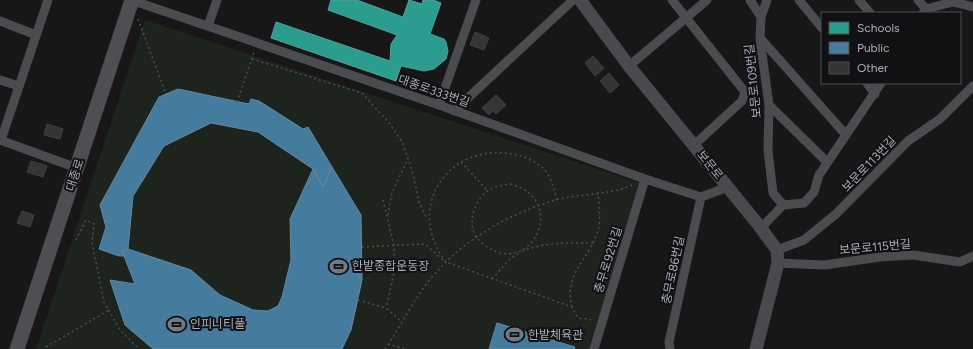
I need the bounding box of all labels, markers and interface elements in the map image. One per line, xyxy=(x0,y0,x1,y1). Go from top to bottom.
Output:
legend xyxy=(821,12,961,84)
text: Schools xyxy=(857,21,900,35)
text: Public xyxy=(857,41,890,55)
street label: 보문로109번길 xyxy=(742,43,764,119)
text: Other xyxy=(857,61,888,75)
street label: 대종로333번길 xyxy=(396,72,472,110)
street label: 보문로113번길 xyxy=(839,133,899,195)
street label: 보문로 xyxy=(694,148,726,182)
street label: 대종로 xyxy=(63,157,87,193)
street label: 충무로92번길 xyxy=(591,225,625,295)
street label: 충무로86번길 xyxy=(659,235,687,305)
street label: 보문로115번길 xyxy=(839,237,911,257)
sports icon: 한밭종합운동장 xyxy=(329,256,349,276)
place label: 한밭종합운동장 xyxy=(352,259,429,273)
sports icon: 인피니티풀 xyxy=(167,314,187,334)
place label: 인피니티풀 xyxy=(190,317,245,331)
sports icon: 한밭체육관 xyxy=(505,325,525,345)
place label: 한밭체육관 xyxy=(528,328,583,342)

